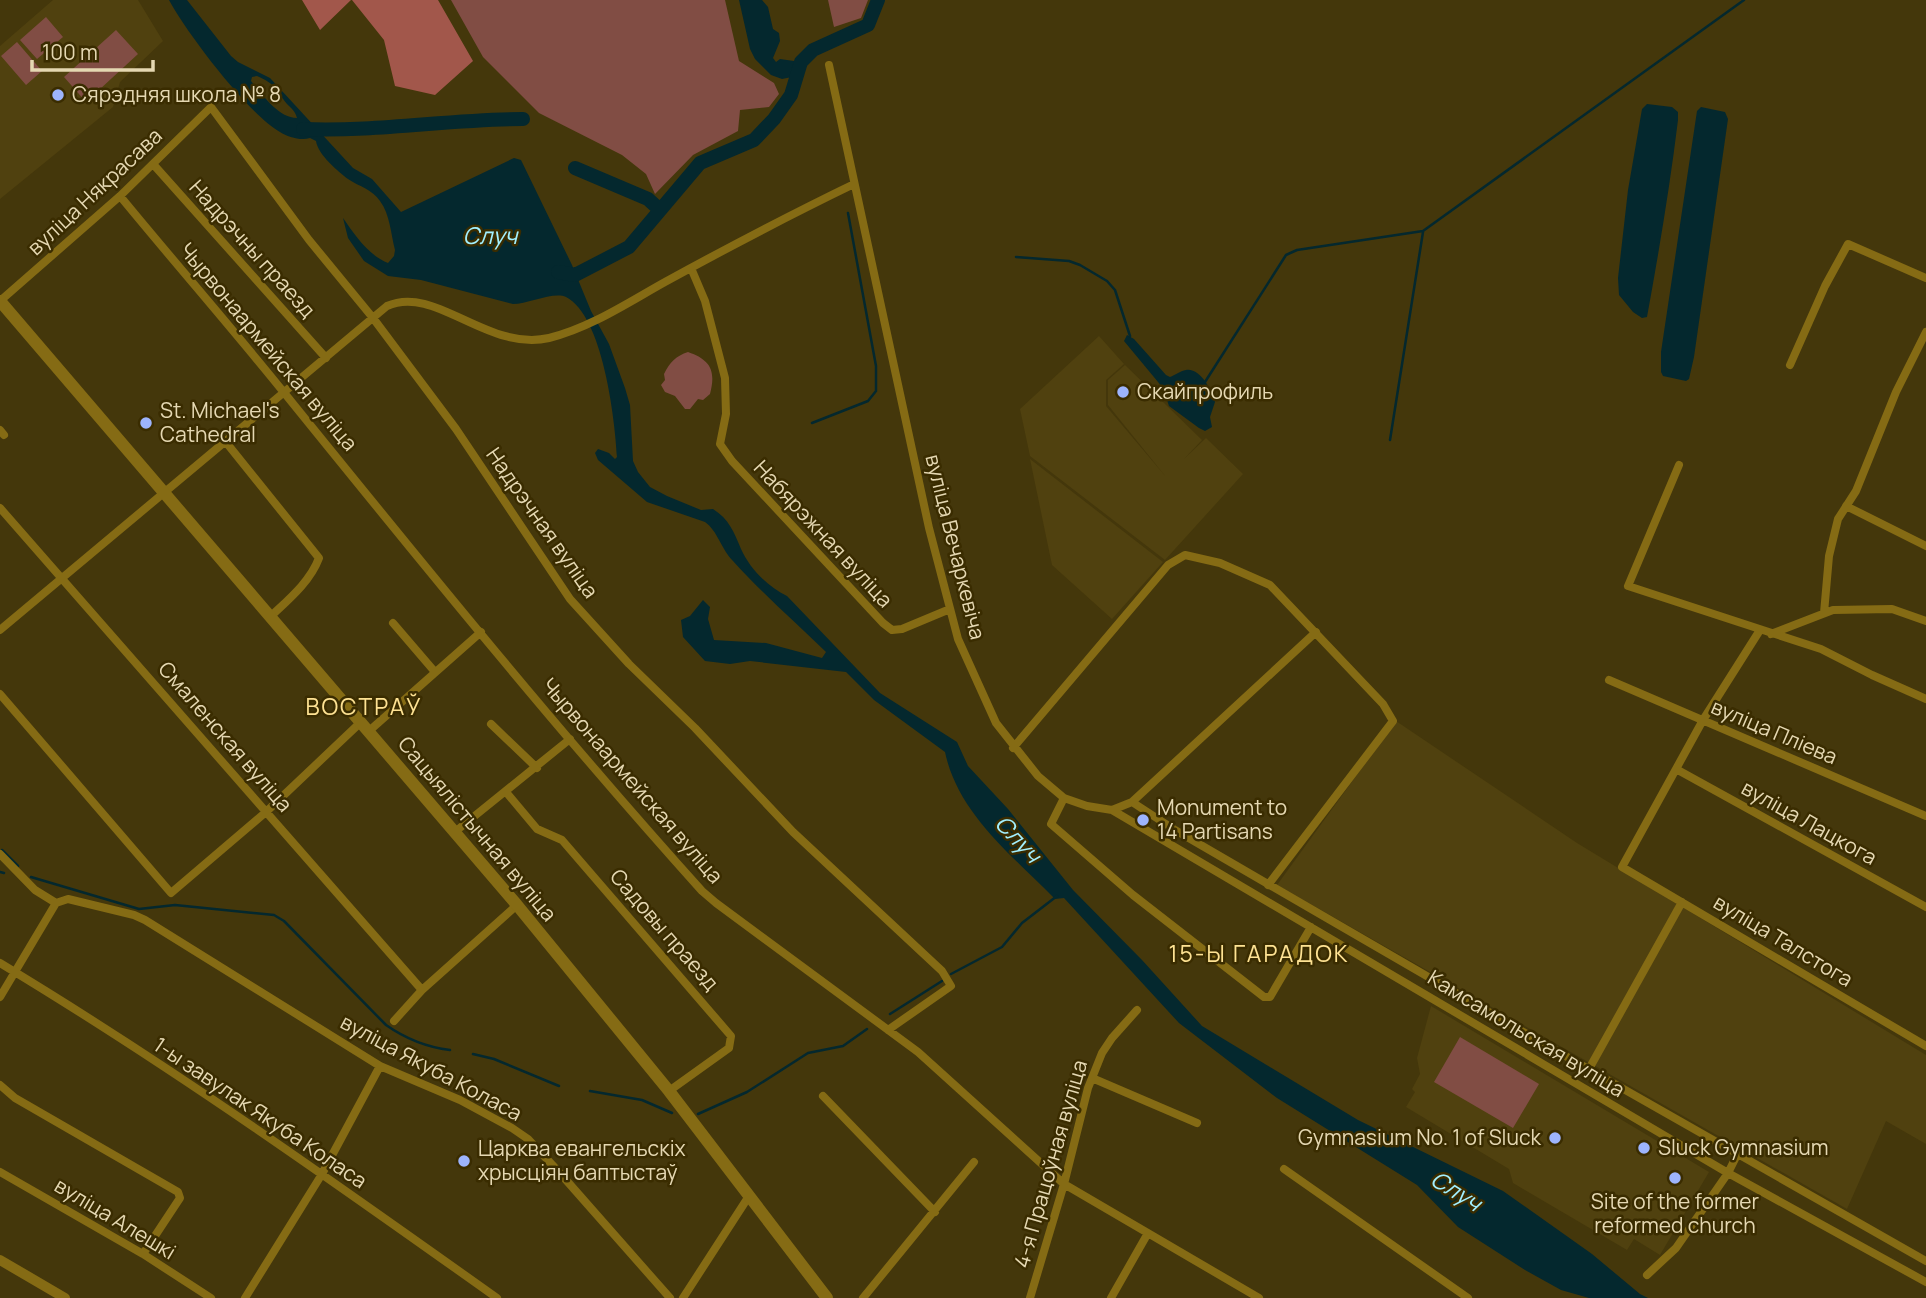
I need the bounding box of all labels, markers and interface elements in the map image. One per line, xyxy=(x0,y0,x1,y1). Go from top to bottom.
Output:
scale bar xyxy=(32,28,152,72)
text: 100 m xyxy=(42,38,98,66)
place label: Сярэдняя школа № 8 xyxy=(72,80,281,108)
marker: Сярэдняя школа № 8 xyxy=(50,87,66,103)
street label: вуліца Някрасава xyxy=(21,122,168,261)
street label: Надрэчны праезд xyxy=(183,174,322,323)
water label: Случ xyxy=(463,219,520,251)
street label: Чырвонаармейская вуліца xyxy=(173,236,364,456)
place label: Скайпрофиль xyxy=(1137,377,1273,405)
marker: Скайпрофиль xyxy=(1115,384,1131,400)
place label: St. Michael's Cathedral xyxy=(160,396,280,448)
marker: St. Michael's Cathedral xyxy=(138,415,154,431)
street label: Надрэчная вуліца xyxy=(480,442,605,603)
street label: вуліца Вечаркевіча xyxy=(919,451,993,642)
street label: Набярэжная вуліца xyxy=(748,454,899,613)
street label: Смаленская вуліца xyxy=(153,655,299,818)
street label: Чырвонаармейская вуліца xyxy=(536,672,730,889)
district label: ВОСТРАЎ xyxy=(305,690,423,722)
street label: вуліца Пліева xyxy=(1707,692,1842,770)
street label: Сацыялістычная вуліца xyxy=(392,730,563,927)
street label: вуліца Лацкога xyxy=(1737,773,1882,871)
place label: Monument to 14 Partisans xyxy=(1157,793,1287,845)
water label: Случ xyxy=(988,808,1051,871)
marker: Monument to 14 Partisans xyxy=(1135,812,1151,828)
street label: Садовы праезд xyxy=(604,863,725,996)
street label: вуліца Талстога xyxy=(1709,888,1858,993)
district label: 15-Ы ГАРАДОК xyxy=(1168,937,1350,969)
street label: Камсамольская вуліца xyxy=(1423,963,1630,1103)
street label: вуліца Якуба Коласа xyxy=(336,1007,527,1127)
street label: 1-ы завулак Якуба Коласа xyxy=(148,1030,373,1194)
street label: 4-я Працоўная вуліца xyxy=(1007,1056,1093,1271)
place label: Gymnasium No. 1 of Sluck xyxy=(1298,1123,1542,1151)
marker: Gymnasium No. 1 of Sluck xyxy=(1547,1130,1563,1146)
place label: Sluck Gymnasium xyxy=(1658,1133,1829,1161)
place label: Царква евангельскіх хрысціян баптыстаў xyxy=(478,1134,686,1186)
marker: Sluck Gymnasium xyxy=(1636,1140,1652,1156)
marker: Царква евангельскіх хрысціян баптыстаў xyxy=(456,1153,472,1169)
water label: Случ xyxy=(1425,1162,1490,1219)
marker: Site of the former reformed church xyxy=(1667,1170,1683,1186)
street label: вуліца Алешкі xyxy=(50,1171,181,1265)
place label: Site of the former reformed church xyxy=(1591,1187,1760,1239)

